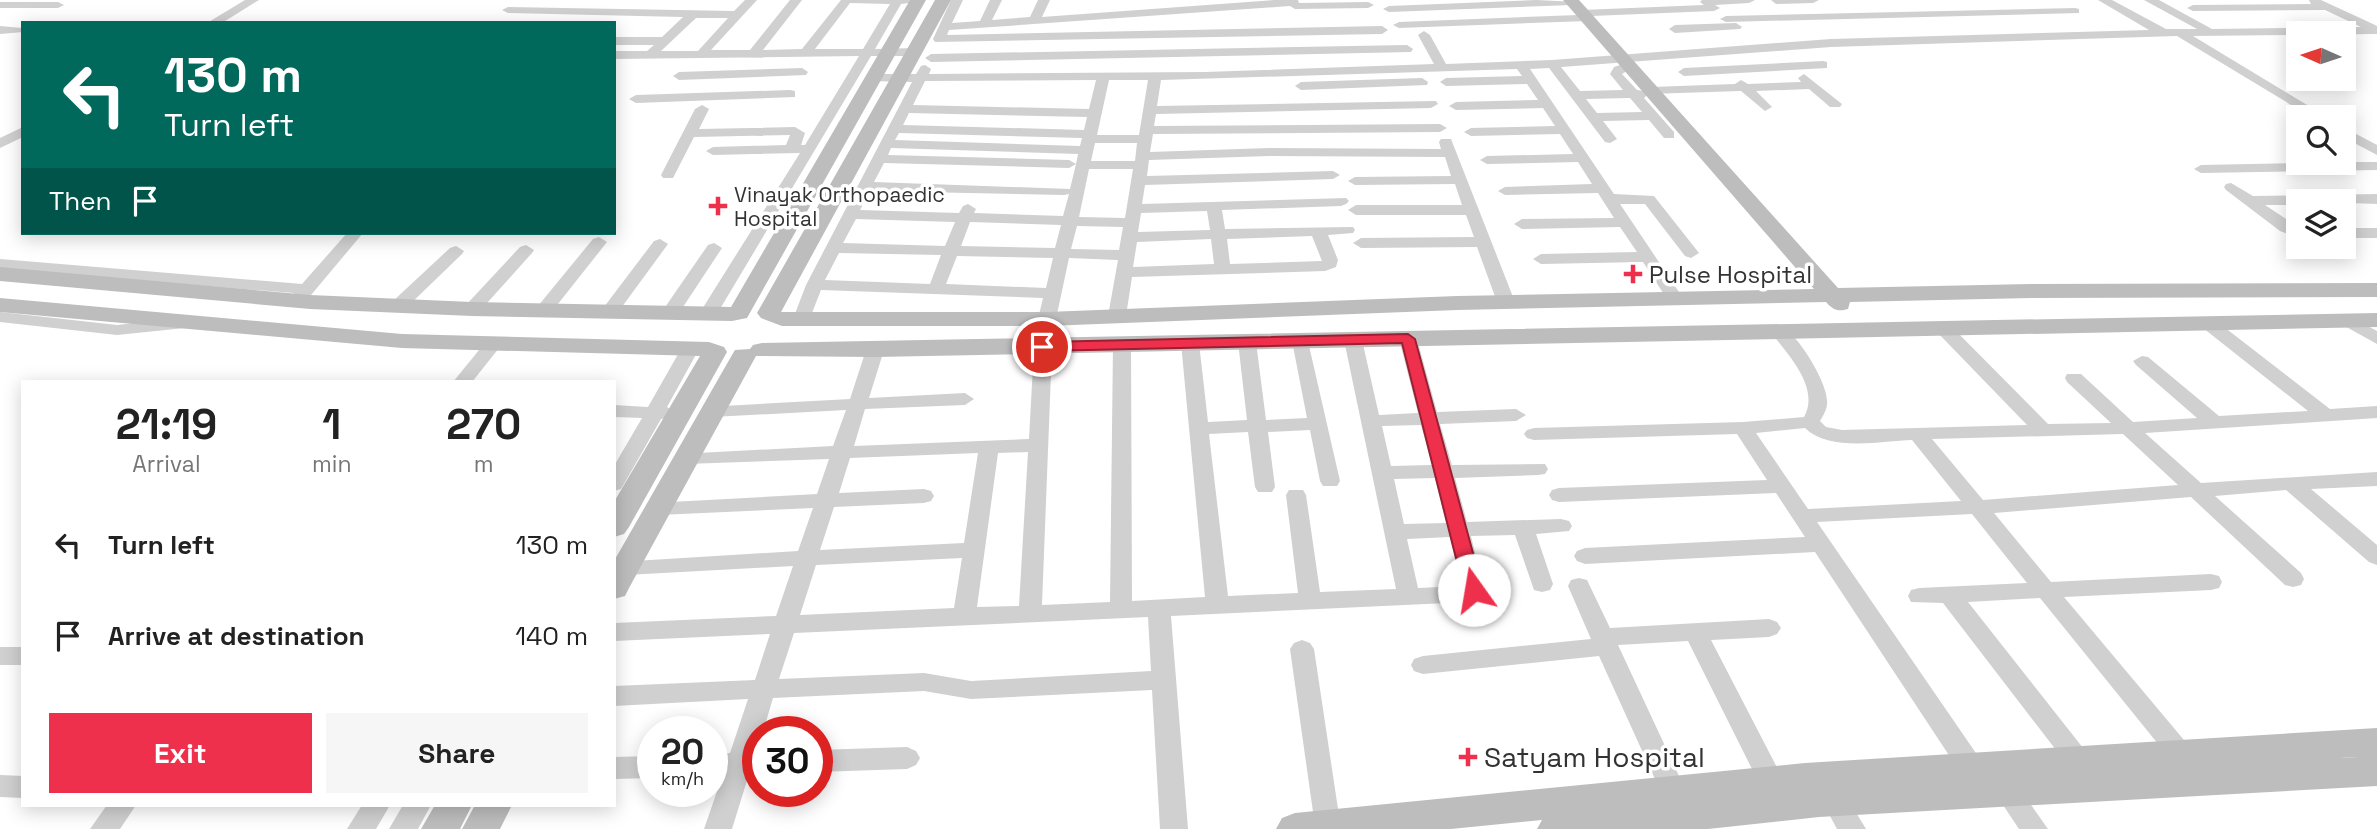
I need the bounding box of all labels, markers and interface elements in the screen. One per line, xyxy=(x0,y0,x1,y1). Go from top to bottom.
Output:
north arrow xyxy=(2286,21,2356,91)
map controls xyxy=(2286,21,2356,259)
text: 130 m xyxy=(164,44,302,106)
icon: left xyxy=(49,49,140,140)
text: Turn left xyxy=(164,105,294,145)
button: search xyxy=(2286,105,2356,175)
place label: Vinayak Orthopaedic Hospital xyxy=(734,181,945,232)
icon: arrive xyxy=(126,182,164,220)
text: Then xyxy=(49,184,112,218)
button: layers xyxy=(2286,189,2356,259)
marker: Vinayak Orthopaedic Hospital xyxy=(708,196,728,216)
place label: Pulse Hospital xyxy=(1649,259,1812,290)
marker: Pulse Hospital xyxy=(1623,264,1643,284)
pin xyxy=(1012,317,1072,377)
icon: arrive xyxy=(1023,328,1061,366)
text: 21:19 xyxy=(116,398,217,451)
text: 1 xyxy=(322,398,341,451)
text: 270 xyxy=(446,398,521,451)
text: Arrival xyxy=(132,449,201,479)
text: min xyxy=(312,449,352,479)
text: m xyxy=(474,449,494,479)
icon: left xyxy=(49,526,87,564)
text: Turn left xyxy=(108,528,215,562)
text: 130 m xyxy=(516,528,588,562)
position arrow xyxy=(1437,553,1511,627)
icon: arrive xyxy=(49,617,87,655)
text: Arrive at destination xyxy=(108,619,365,653)
text: 140 m xyxy=(515,619,588,653)
button: Exit xyxy=(49,713,312,793)
button: Share xyxy=(326,713,588,793)
speed limit sign: 30 xyxy=(742,716,833,807)
text: 20 xyxy=(661,730,704,774)
place label: Satyam Hospital xyxy=(1484,739,1705,775)
marker: Satyam Hospital xyxy=(1458,747,1478,767)
text: km/h xyxy=(661,767,704,790)

